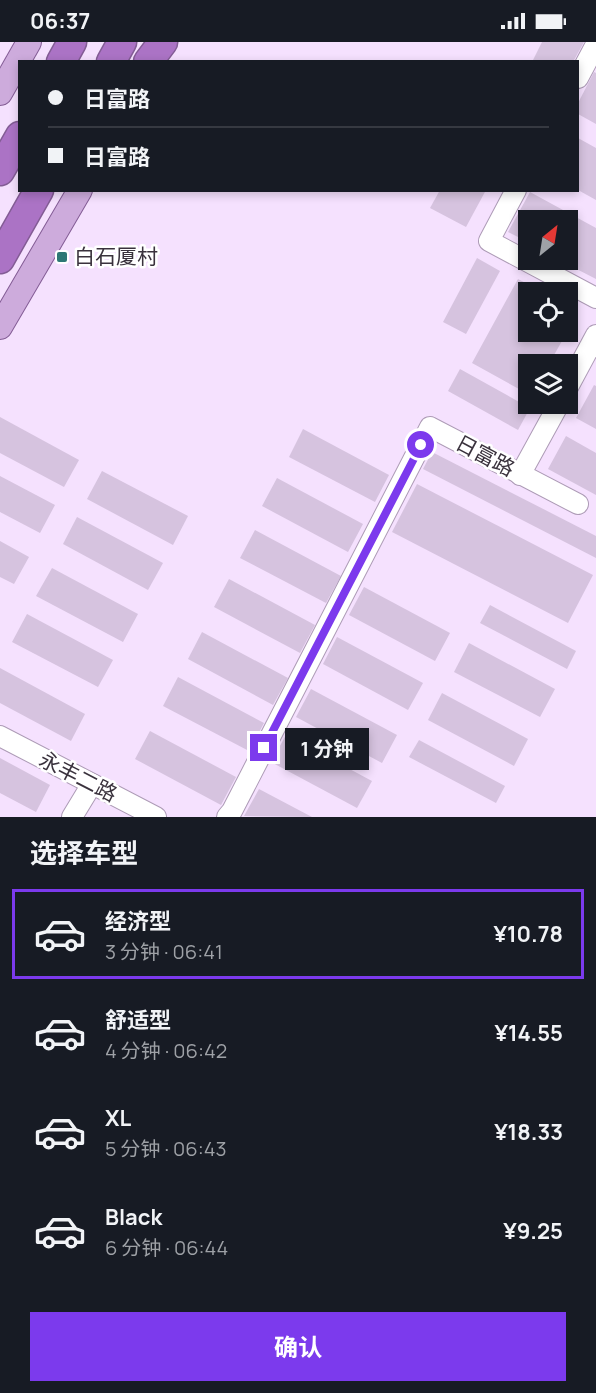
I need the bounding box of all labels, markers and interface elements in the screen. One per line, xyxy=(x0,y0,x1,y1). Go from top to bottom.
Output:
text: 06:37 xyxy=(30,6,90,36)
text: 日富路 xyxy=(84,84,150,114)
text: 日富路 xyxy=(84,142,150,172)
north arrow xyxy=(518,210,578,270)
map controls xyxy=(518,210,578,414)
place label: 白石厦村 xyxy=(74,242,158,270)
marker: 白石厦村 xyxy=(55,250,69,264)
button: locate xyxy=(518,282,578,342)
button: layers xyxy=(518,354,578,414)
street label: 日富路 xyxy=(451,428,520,482)
route start xyxy=(407,431,434,458)
callout: 1 分钟 xyxy=(285,727,369,769)
route end xyxy=(250,734,277,761)
text: 1 分钟 xyxy=(301,735,353,762)
street label: 永丰二路 xyxy=(35,745,122,808)
text: 选择车型 xyxy=(30,834,138,871)
text: 经济型 xyxy=(105,906,171,936)
icon: car xyxy=(33,907,87,961)
text: ¥10.78 xyxy=(494,919,563,949)
text: 3 分钟 · 06:41 xyxy=(105,938,223,965)
text: 舒适型 xyxy=(105,1005,171,1035)
icon: car xyxy=(33,1006,87,1060)
text: ¥14.55 xyxy=(495,1018,563,1048)
text: 4 分钟 · 06:42 xyxy=(105,1037,227,1064)
text: XL xyxy=(105,1103,131,1133)
icon: car xyxy=(33,1105,87,1159)
text: ¥18.33 xyxy=(494,1117,563,1147)
text: 5 分钟 · 06:43 xyxy=(105,1135,227,1162)
text: Black xyxy=(105,1202,162,1232)
icon: car xyxy=(33,1204,87,1258)
text: ¥9.25 xyxy=(503,1216,563,1246)
text: 6 分钟 · 06:44 xyxy=(105,1234,228,1261)
button: 确认 xyxy=(30,1312,566,1381)

